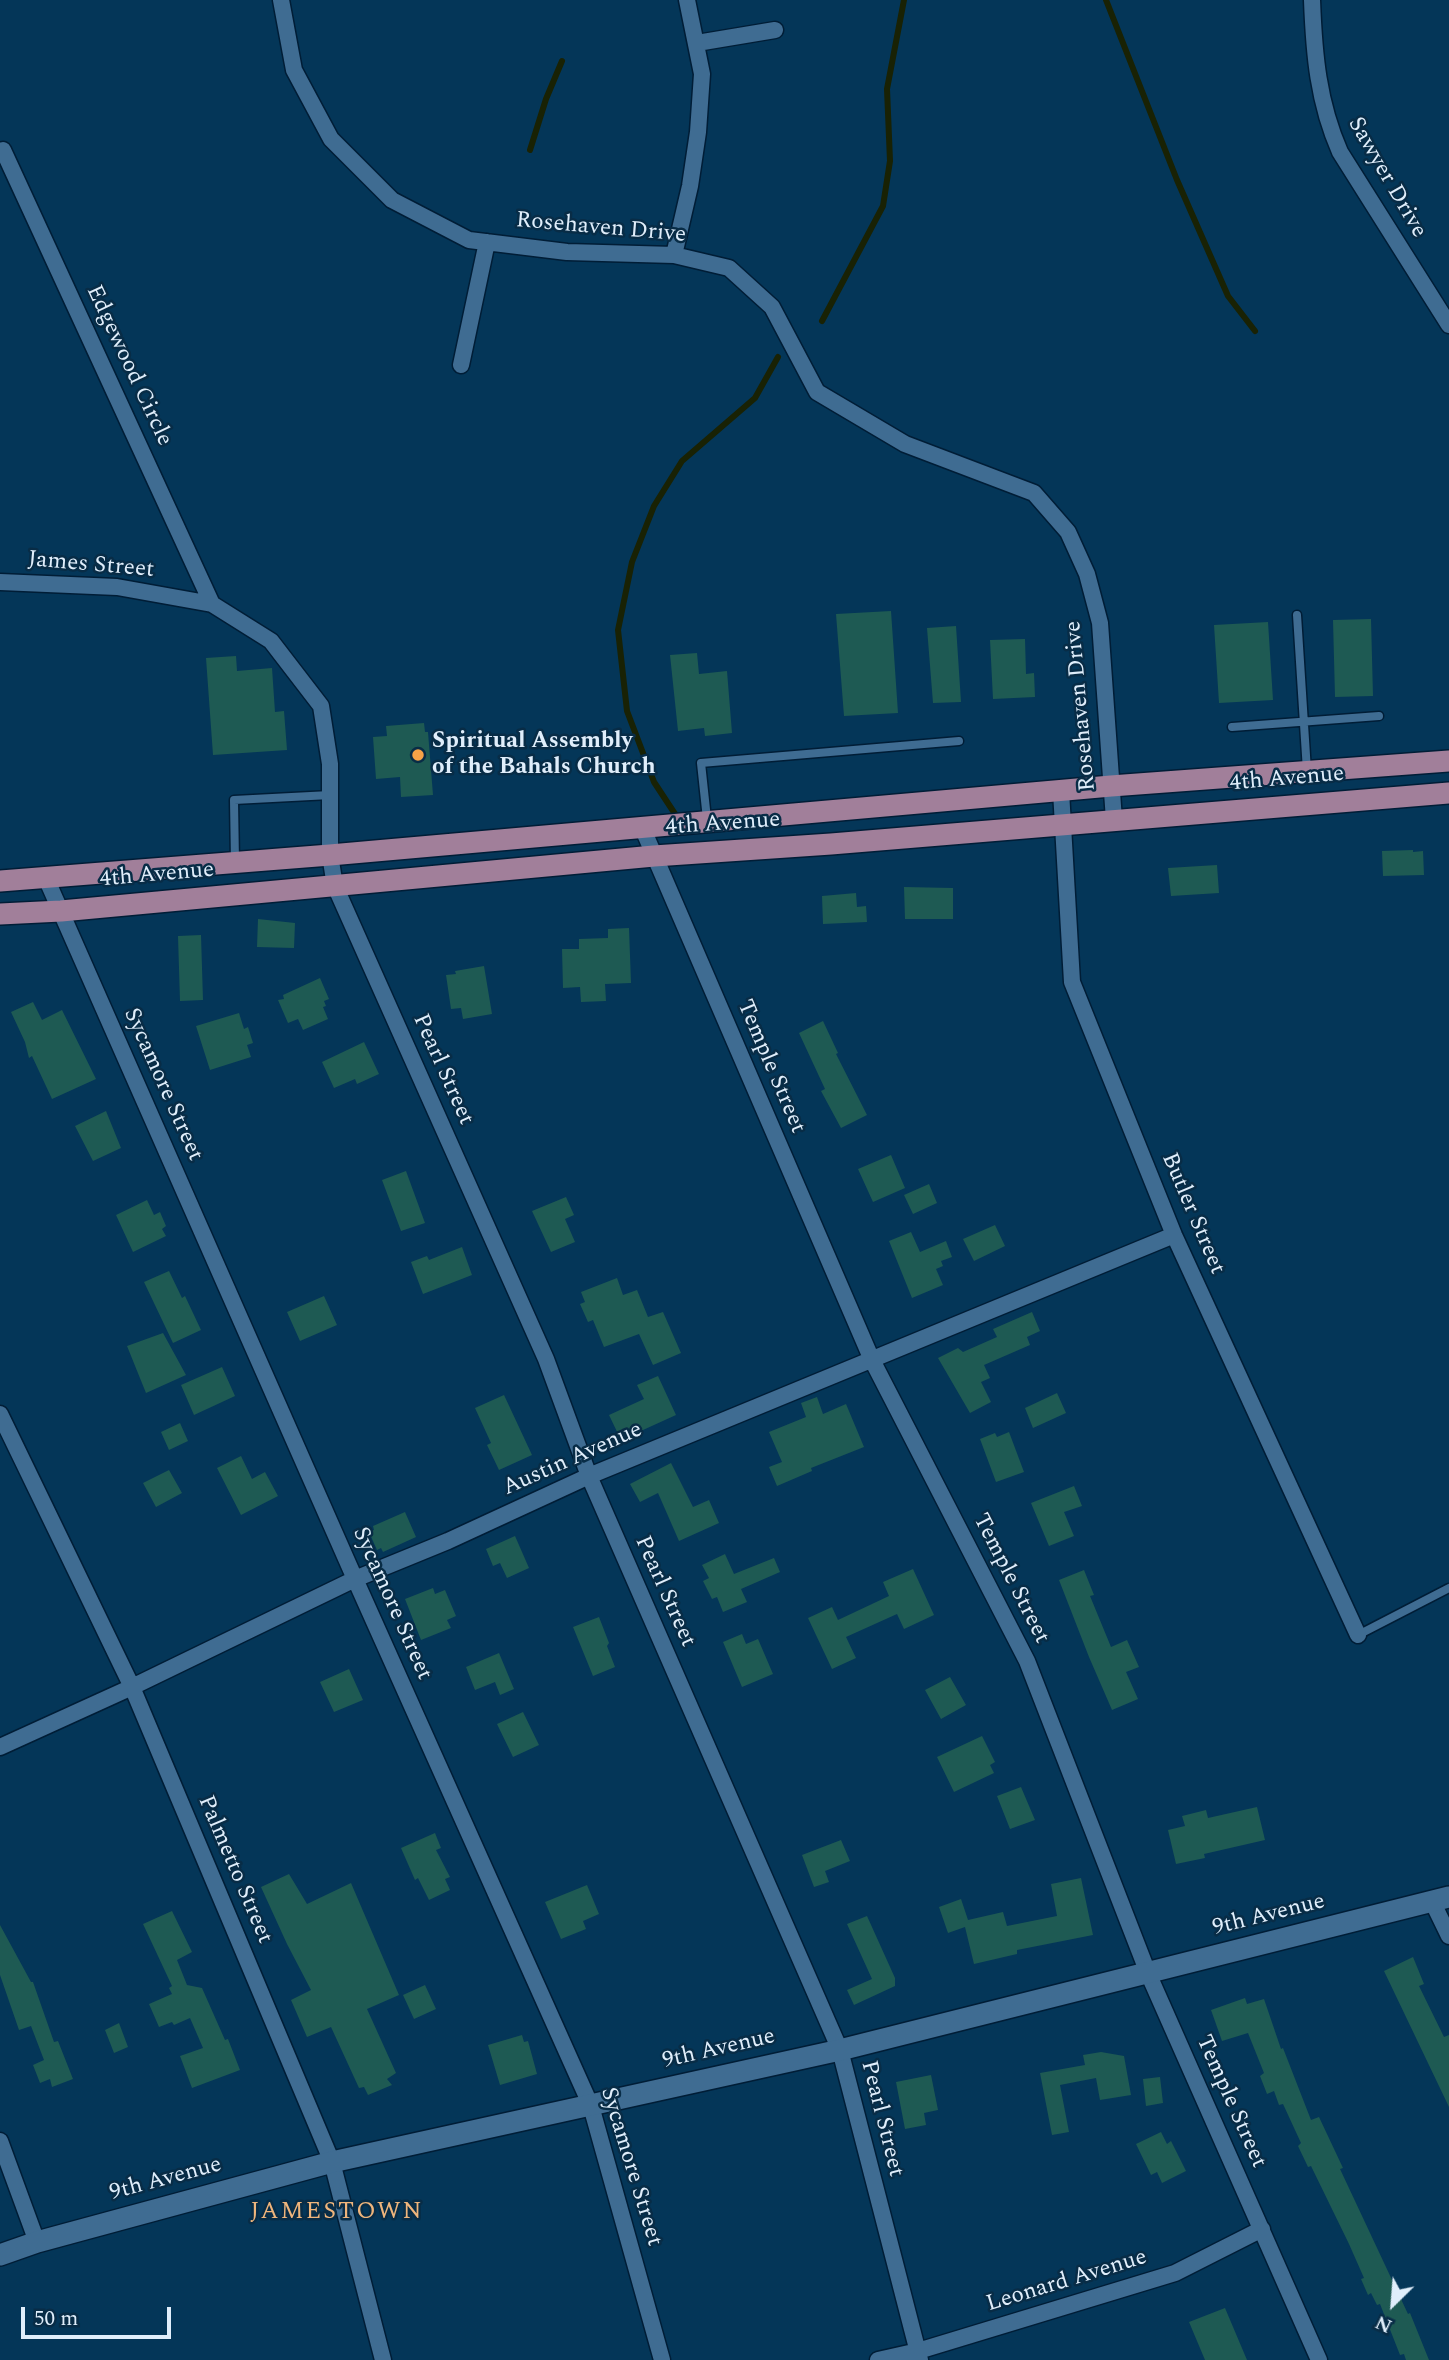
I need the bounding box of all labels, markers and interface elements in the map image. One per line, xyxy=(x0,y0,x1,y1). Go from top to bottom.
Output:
street label: Sawyer Drive xyxy=(1340,113,1432,243)
street label: Rosehaven Drive xyxy=(515,208,687,250)
street label: Edgewood Circle xyxy=(79,281,177,451)
street label: James Street xyxy=(27,547,155,585)
street label: Rosehaven Drive xyxy=(1061,620,1103,792)
place label: Spiritual Assembly of the Bahals Church xyxy=(432,728,656,782)
marker: Spiritual Assembly of the Bahals Church xyxy=(410,747,426,763)
street label: 4th Avenue xyxy=(1229,761,1345,799)
street label: 4th Avenue xyxy=(665,807,781,843)
street label: 4th Avenue xyxy=(99,857,215,895)
street label: Temple Street xyxy=(729,996,811,1138)
street label: Sycamore Street xyxy=(116,1004,208,1166)
street label: Pearl Street xyxy=(405,1010,479,1130)
street label: Butler Street xyxy=(1154,1149,1230,1279)
street label: Austin Avenue xyxy=(499,1417,647,1503)
street label: Temple Street xyxy=(965,1509,1055,1649)
street label: Sycamore Street xyxy=(345,1523,437,1685)
street label: Pearl Street xyxy=(627,1532,701,1652)
street label: Palmetto Street xyxy=(190,1792,278,1948)
street label: 9th Avenue xyxy=(1210,1889,1328,1943)
street label: 9th Avenue xyxy=(660,2024,778,2076)
street label: Temple Street xyxy=(1188,2031,1272,2173)
street label: Pearl Street xyxy=(853,2058,909,2180)
street label: Sycamore Street xyxy=(593,2084,667,2250)
street label: 9th Avenue xyxy=(107,2152,225,2208)
district label: JAMESTOWN xyxy=(251,2199,423,2227)
street label: Leonard Avenue xyxy=(983,2244,1151,2320)
north arrow xyxy=(1358,2269,1428,2339)
scale bar xyxy=(24,2294,175,2338)
text: 50 m xyxy=(34,2303,78,2335)
text: N xyxy=(1371,2307,1397,2340)

